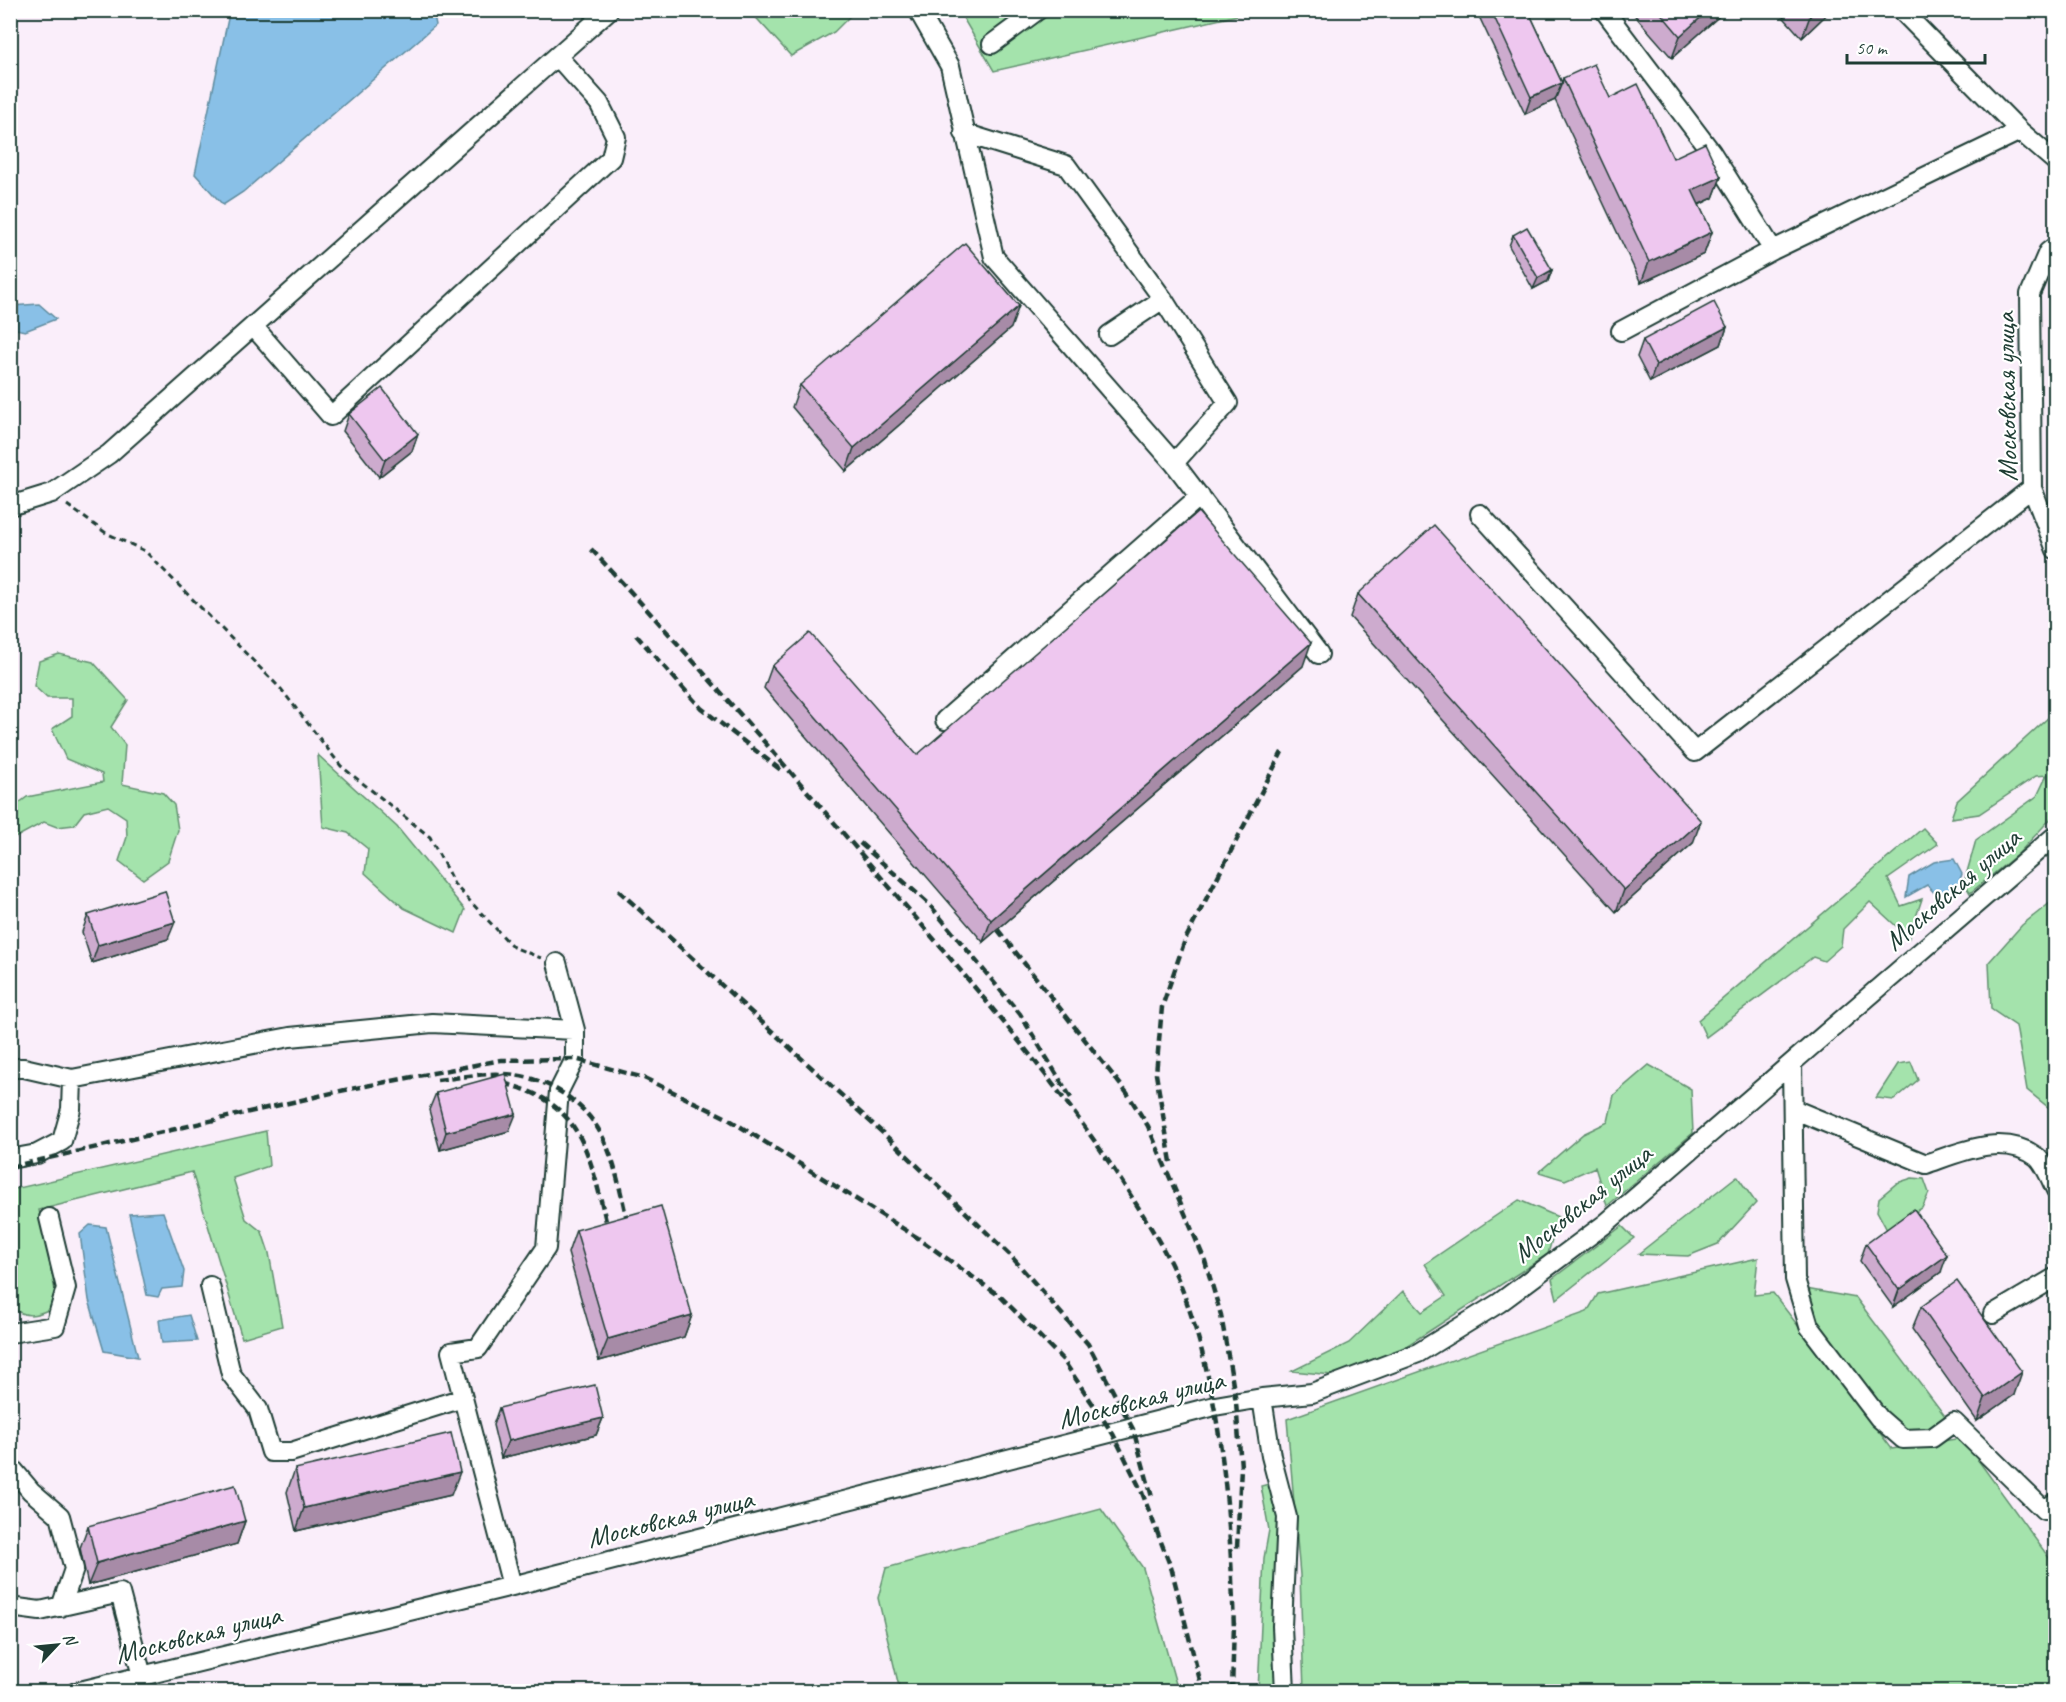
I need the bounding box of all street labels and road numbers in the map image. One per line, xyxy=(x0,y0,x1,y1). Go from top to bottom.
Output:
street label: Московская улица xyxy=(1987,310,2025,482)
street label: Московская улица xyxy=(1877,819,2029,958)
street label: Московская улица xyxy=(1505,1135,1660,1270)
street label: Московская улица xyxy=(1054,1361,1229,1436)
street label: Московская улица xyxy=(583,1480,758,1555)
street label: Московская улица xyxy=(111,1596,286,1671)

